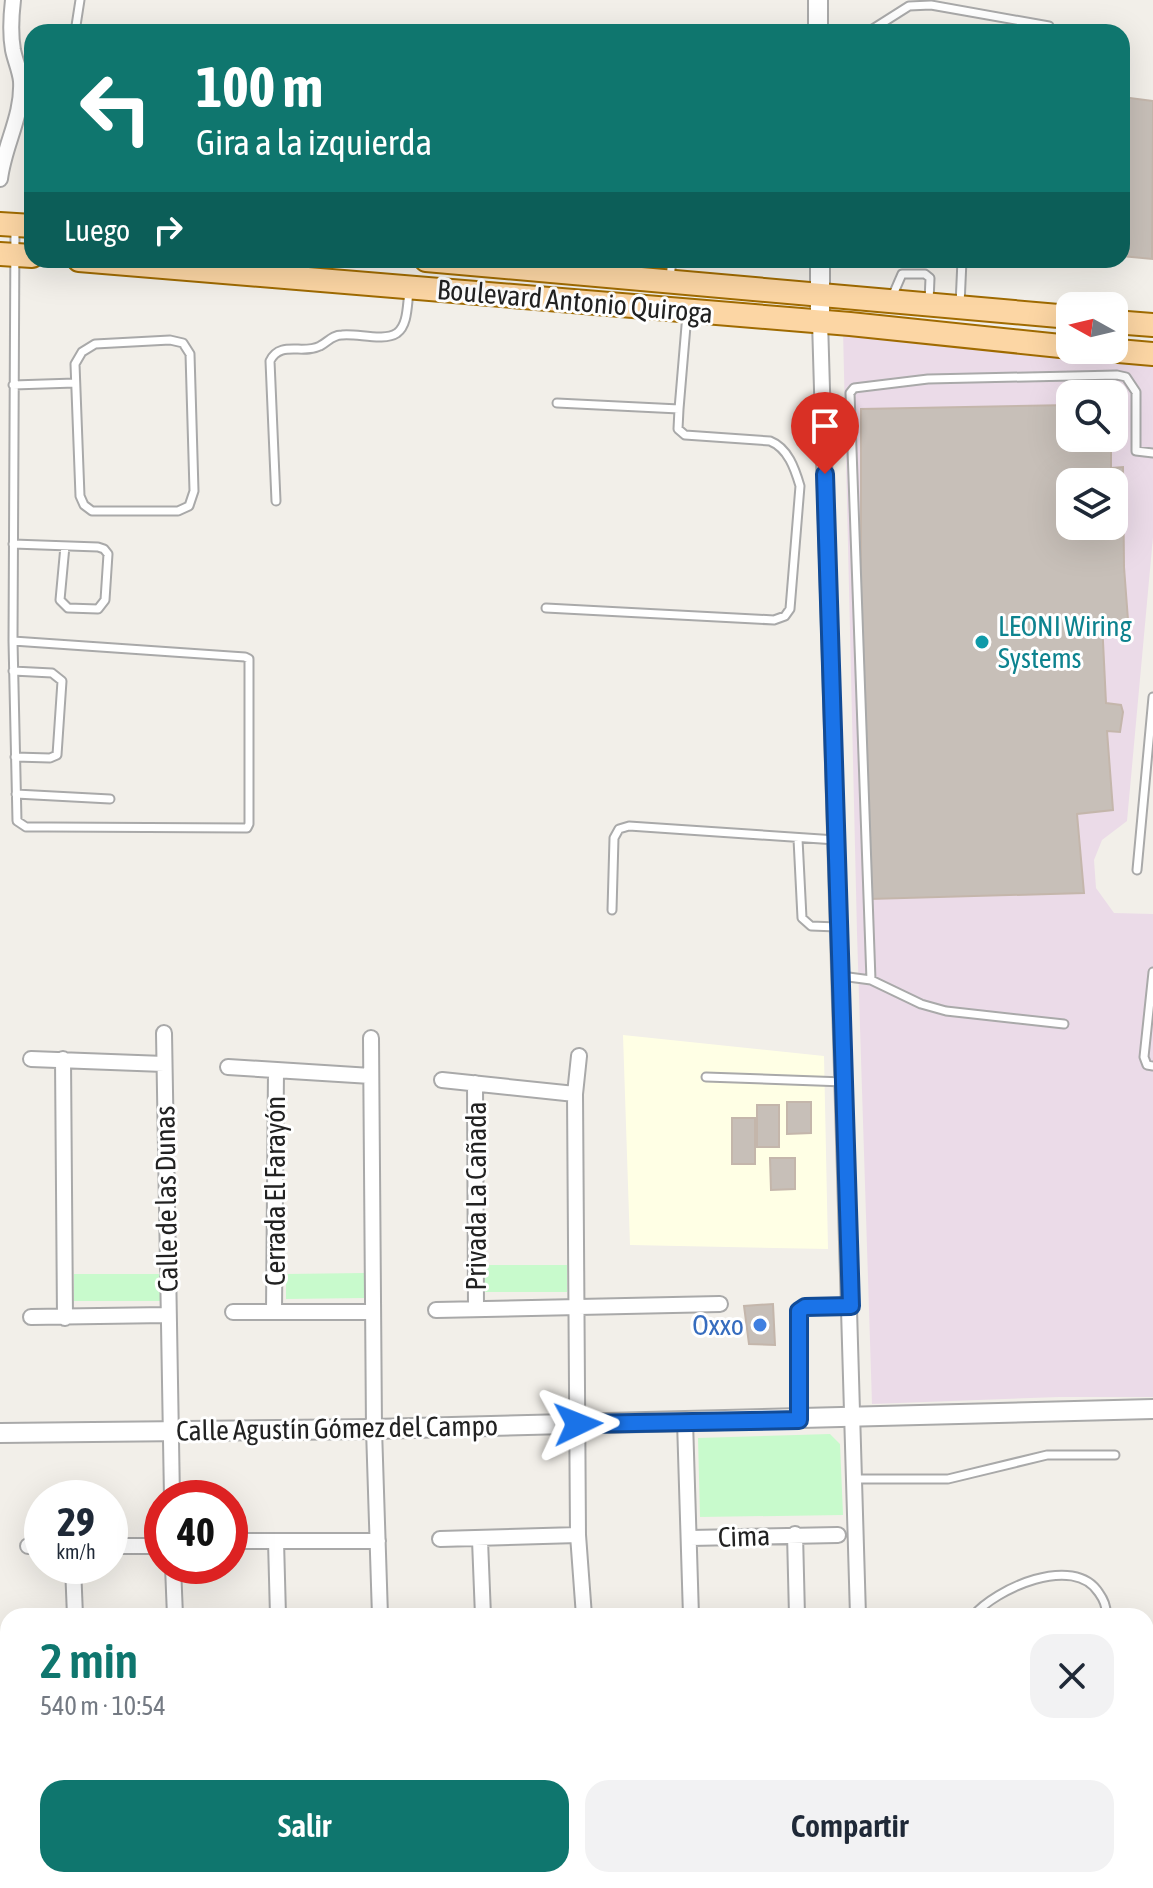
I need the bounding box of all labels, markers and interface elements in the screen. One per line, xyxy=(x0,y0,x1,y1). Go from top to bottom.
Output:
text: 100 m xyxy=(196,55,323,119)
icon: left xyxy=(64,56,168,160)
text: Gira a la izquierda xyxy=(196,121,432,163)
icon: right xyxy=(146,208,190,252)
text: Luego xyxy=(64,213,130,247)
street label: Boulevard Antonio Quiroga xyxy=(436,273,714,329)
north arrow xyxy=(1056,292,1128,364)
map controls xyxy=(1056,292,1128,540)
button: search xyxy=(1056,380,1128,452)
pin xyxy=(791,392,859,474)
icon: arrive xyxy=(803,404,847,448)
button: layers xyxy=(1056,468,1128,540)
place label: LEONI Wiring Systems xyxy=(998,610,1132,674)
marker: LEONI Wiring Systems xyxy=(973,633,991,651)
street label: Cerrada El Farayón xyxy=(259,1096,291,1286)
street label: Privada La Cañada xyxy=(460,1101,492,1291)
street label: Calle de las Dunas xyxy=(148,1106,184,1292)
place label: Oxxo xyxy=(692,1309,744,1341)
marker: Oxxo xyxy=(751,1316,769,1334)
position arrow xyxy=(536,1382,620,1466)
street label: Calle Agustín Gómez del Campo xyxy=(176,1409,498,1447)
speed limit sign: 40 xyxy=(144,1480,248,1584)
text: 29 xyxy=(57,1499,95,1544)
street label: Cima xyxy=(717,1519,771,1553)
text: km/h xyxy=(56,1540,96,1563)
text: 2 min xyxy=(40,1633,138,1688)
button: close xyxy=(1030,1634,1114,1718)
text: 540 m · 10:54 xyxy=(40,1691,166,1721)
button: Salir xyxy=(40,1780,569,1872)
button: Compartir xyxy=(585,1780,1114,1872)

